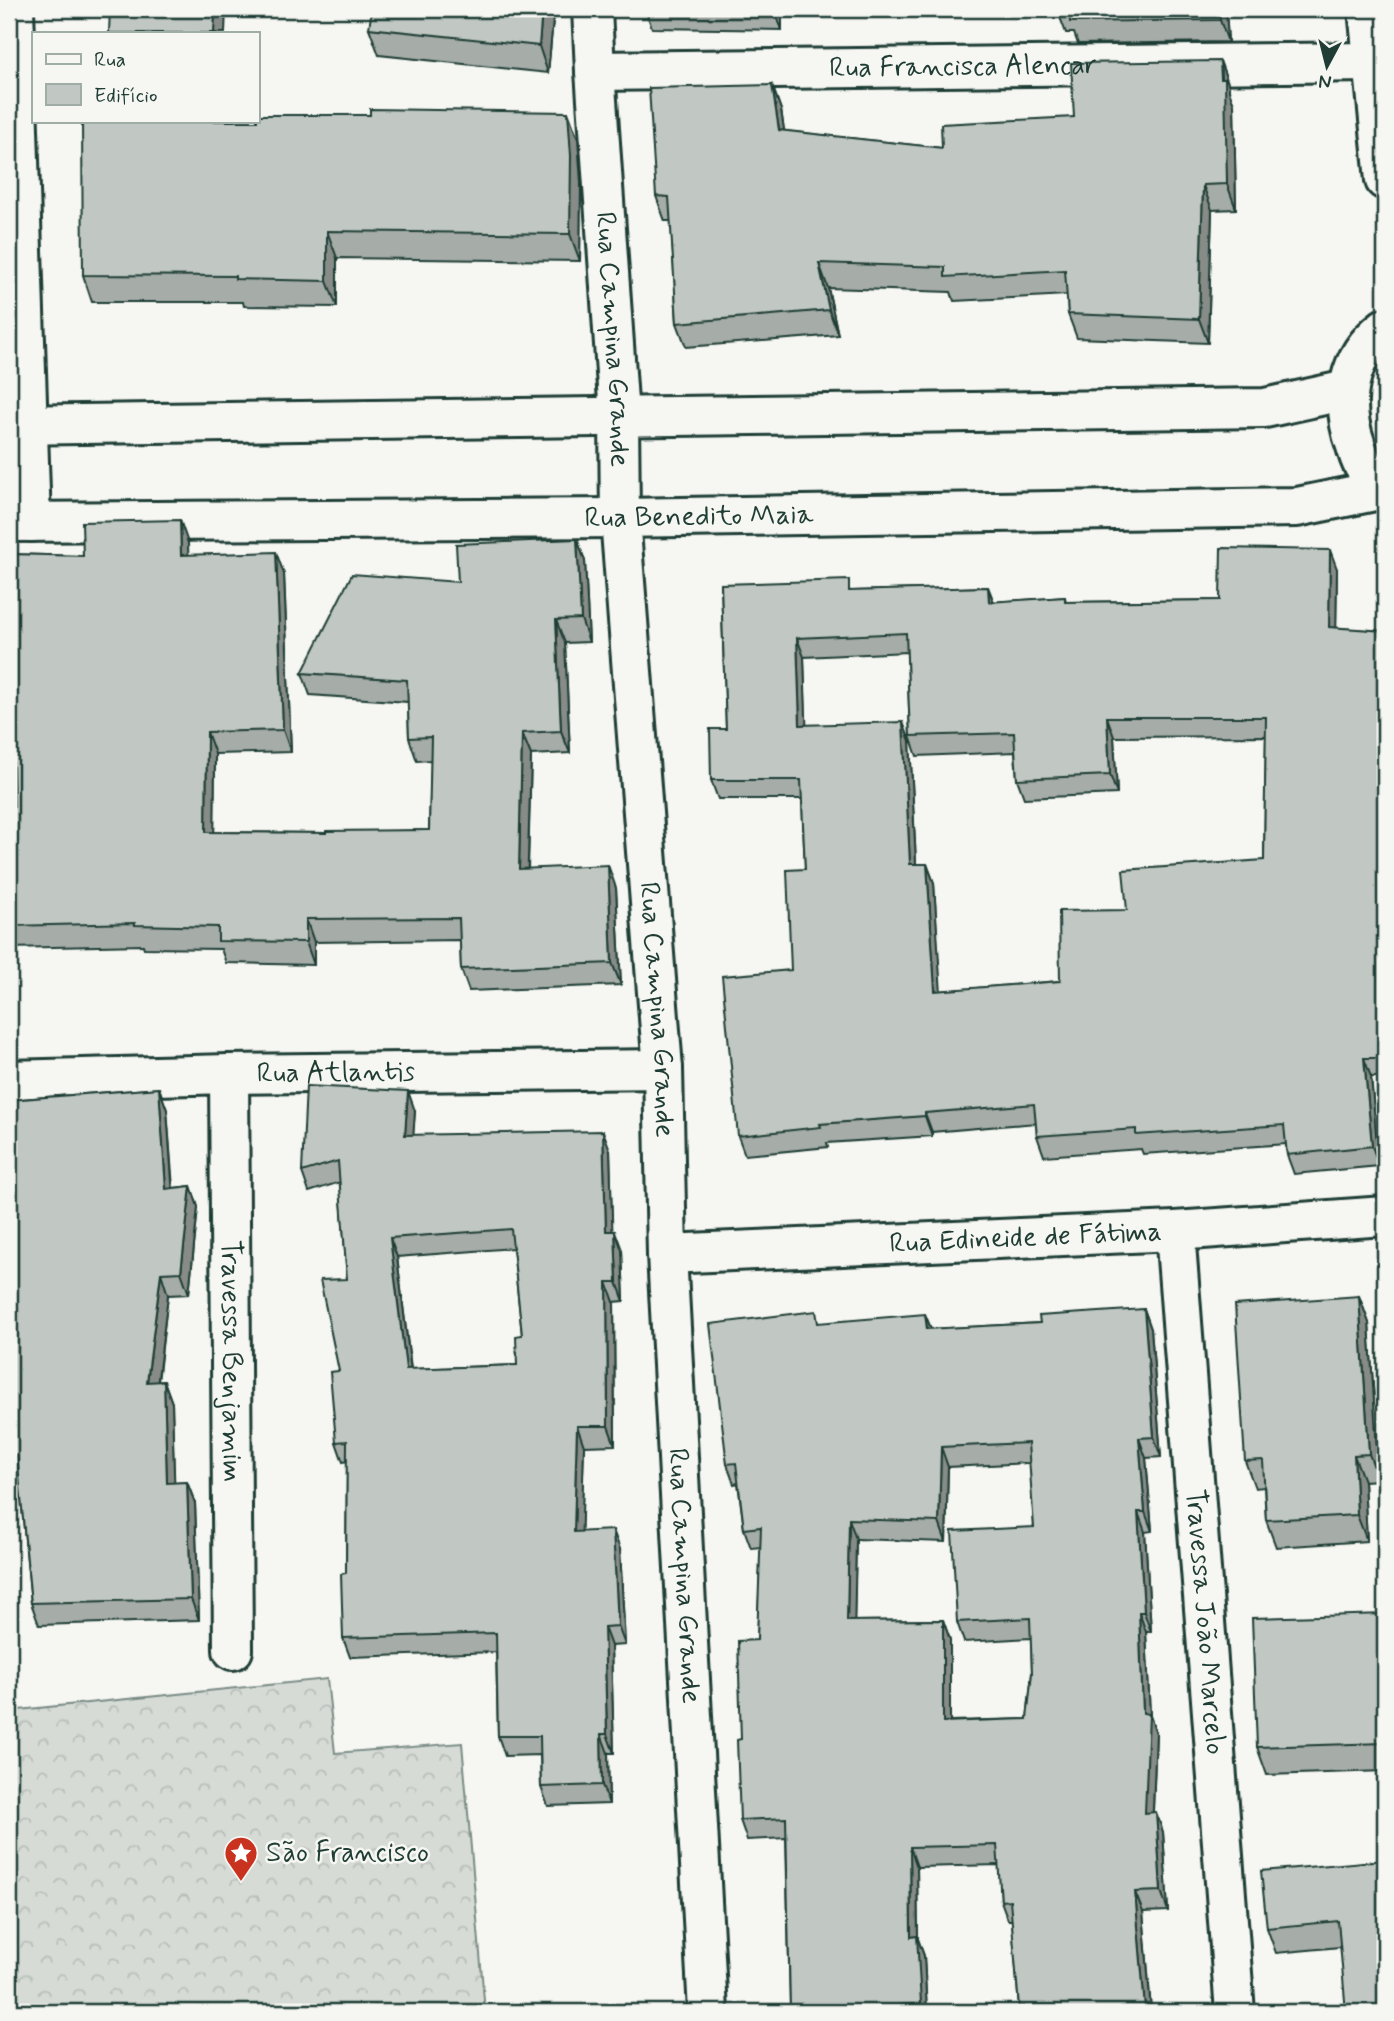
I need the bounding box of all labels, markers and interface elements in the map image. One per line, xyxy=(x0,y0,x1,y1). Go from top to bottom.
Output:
legend xyxy=(32,32,259,122)
north arrow xyxy=(1292,32,1362,102)
text: Rua xyxy=(94,46,126,74)
street label: Rua Francisca Alencar xyxy=(829,47,1097,87)
text: N xyxy=(1317,68,1333,95)
text: Edifício xyxy=(94,82,158,110)
street label: Rua Campina Grande xyxy=(586,210,638,467)
street label: Rua Benedito Maia xyxy=(584,496,814,537)
street label: Rua Campina Grande xyxy=(630,881,683,1138)
street label: Rua Atlantis xyxy=(257,1053,415,1092)
street label: Rua Edineide de Fátima xyxy=(889,1213,1163,1262)
street label: Travessa Benjamim xyxy=(212,1240,250,1482)
street label: Rua Campina Grande xyxy=(659,1447,710,1705)
street label: Travessa João Marcelo xyxy=(1176,1488,1234,1756)
place icon: São Francisco xyxy=(222,1834,260,1883)
place label: São Francisco xyxy=(266,1835,429,1872)

